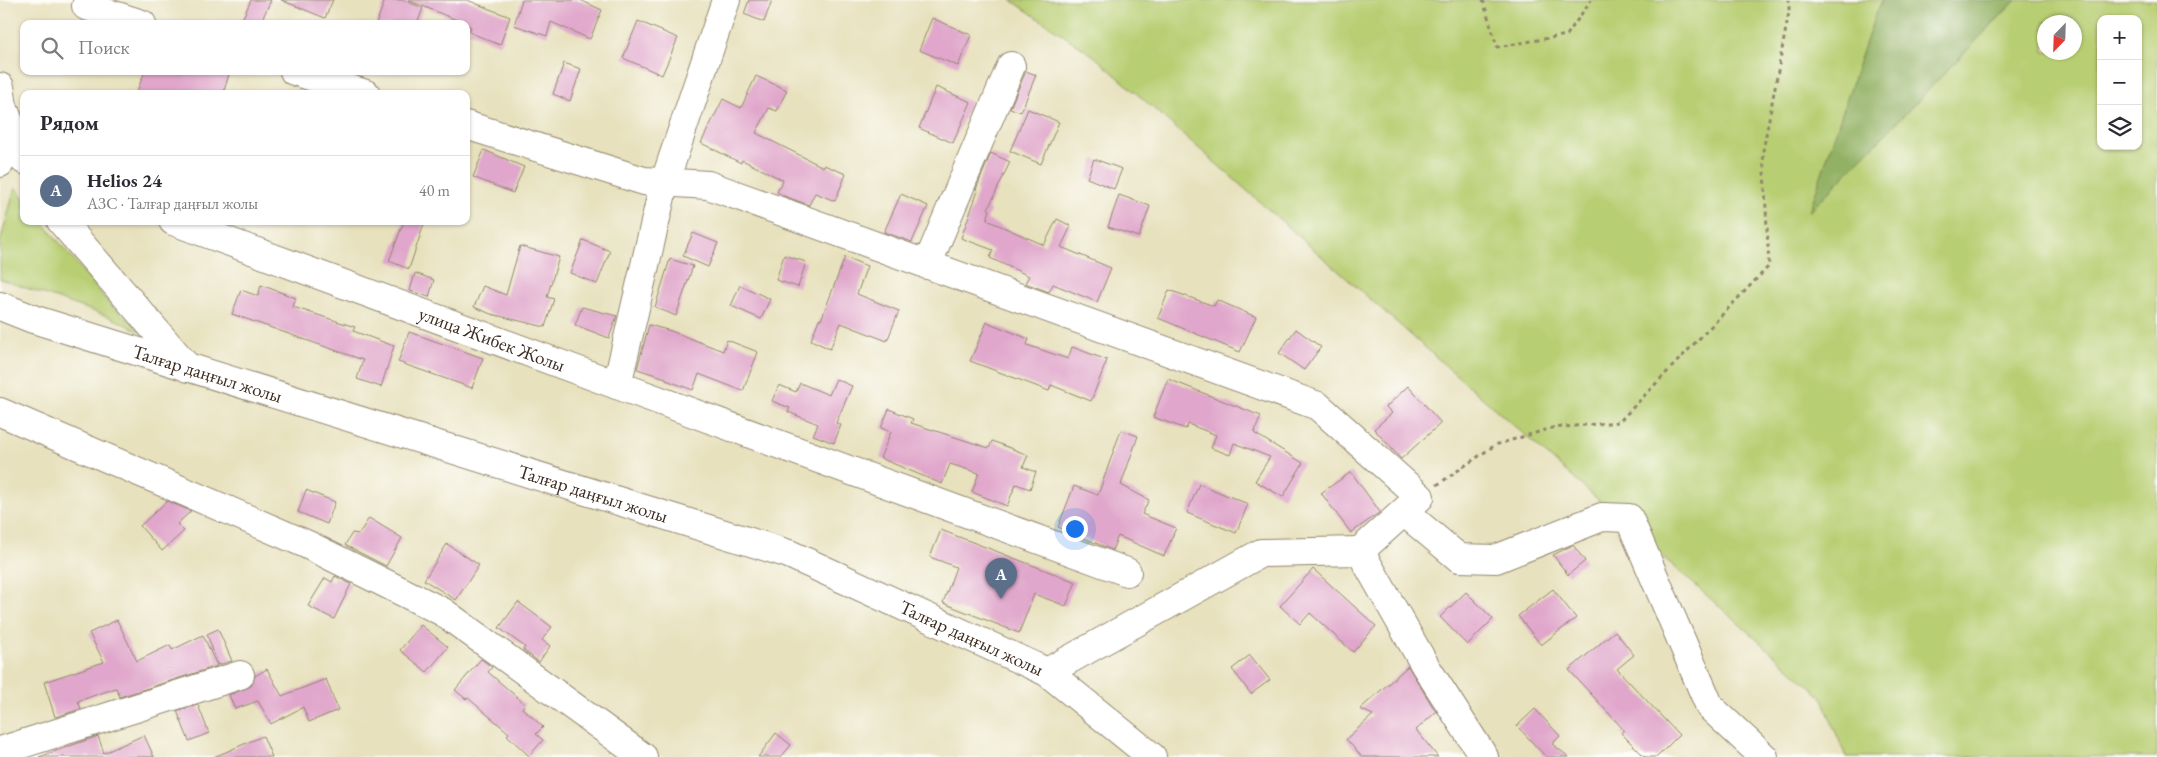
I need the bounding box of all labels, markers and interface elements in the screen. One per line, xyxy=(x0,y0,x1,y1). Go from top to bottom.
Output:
north arrow xyxy=(2037,15,2082,60)
map controls xyxy=(2097,15,2142,150)
button: + xyxy=(2097,15,2142,60)
search box xyxy=(20,20,470,75)
icon: search xyxy=(38,34,66,62)
text: Поиск xyxy=(78,35,130,60)
button: − xyxy=(2097,60,2142,105)
button: layers xyxy=(2097,105,2142,150)
text: Рядом xyxy=(40,109,99,136)
text: Helios 24 xyxy=(87,168,162,193)
text: A xyxy=(50,180,62,201)
text: 40 m xyxy=(419,180,450,201)
text: АЗС · Талғар даңғыл жолы xyxy=(87,193,258,214)
street label: улица Жибек Жолы xyxy=(415,301,569,378)
street label: Талғар даңғыл жолы xyxy=(129,339,286,409)
street label: Талғар даңғыл жолы xyxy=(515,459,671,529)
your location xyxy=(1062,516,1088,542)
pin: A xyxy=(985,558,1017,599)
street label: Талғар даңғыл жолы xyxy=(895,594,1048,682)

